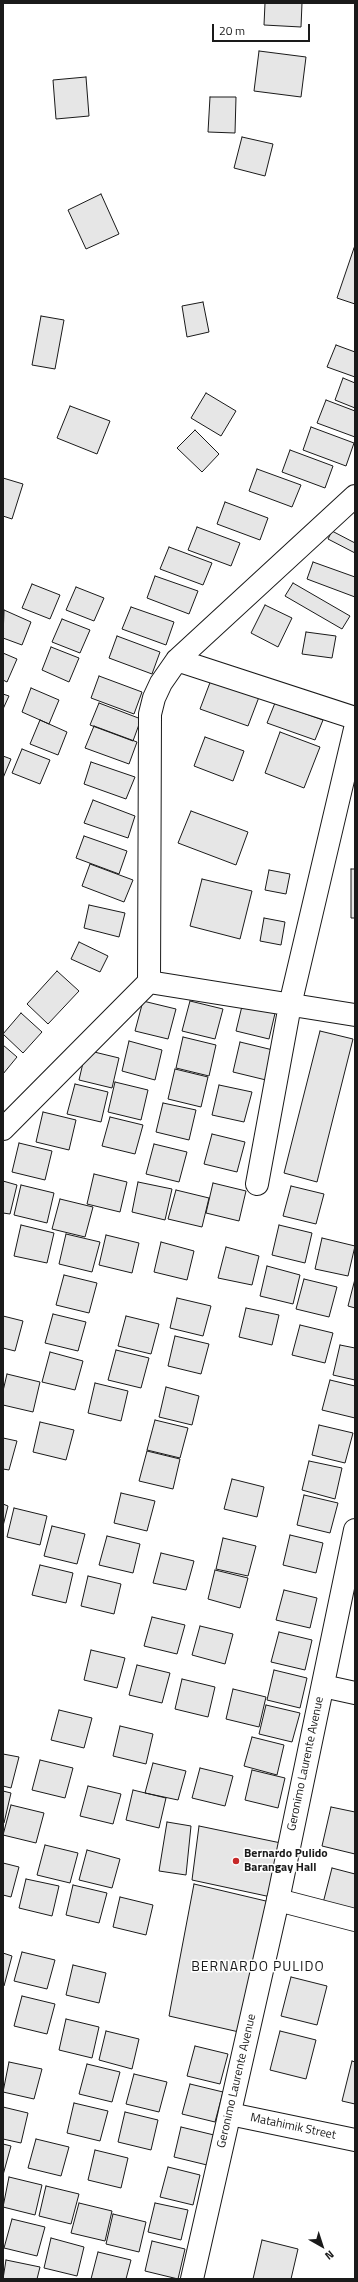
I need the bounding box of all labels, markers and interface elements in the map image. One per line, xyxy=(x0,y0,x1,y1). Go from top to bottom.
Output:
scale bar xyxy=(214,16,312,42)
text: 20 m xyxy=(219,21,245,40)
street label: Geronimo Laurente Avenue xyxy=(285,1696,327,1832)
place label: Bernardo Pulido Barangay Hall xyxy=(244,1847,328,1875)
marker: Bernardo Pulido Barangay Hall xyxy=(231,1856,241,1866)
district label: BERNARDO PULIDO xyxy=(191,1960,325,1976)
street label: Geronimo Laurente Avenue xyxy=(215,2013,259,2149)
street label: Matahimik Street xyxy=(249,2111,337,2143)
north arrow xyxy=(302,2226,342,2266)
text: N xyxy=(322,2247,338,2264)

